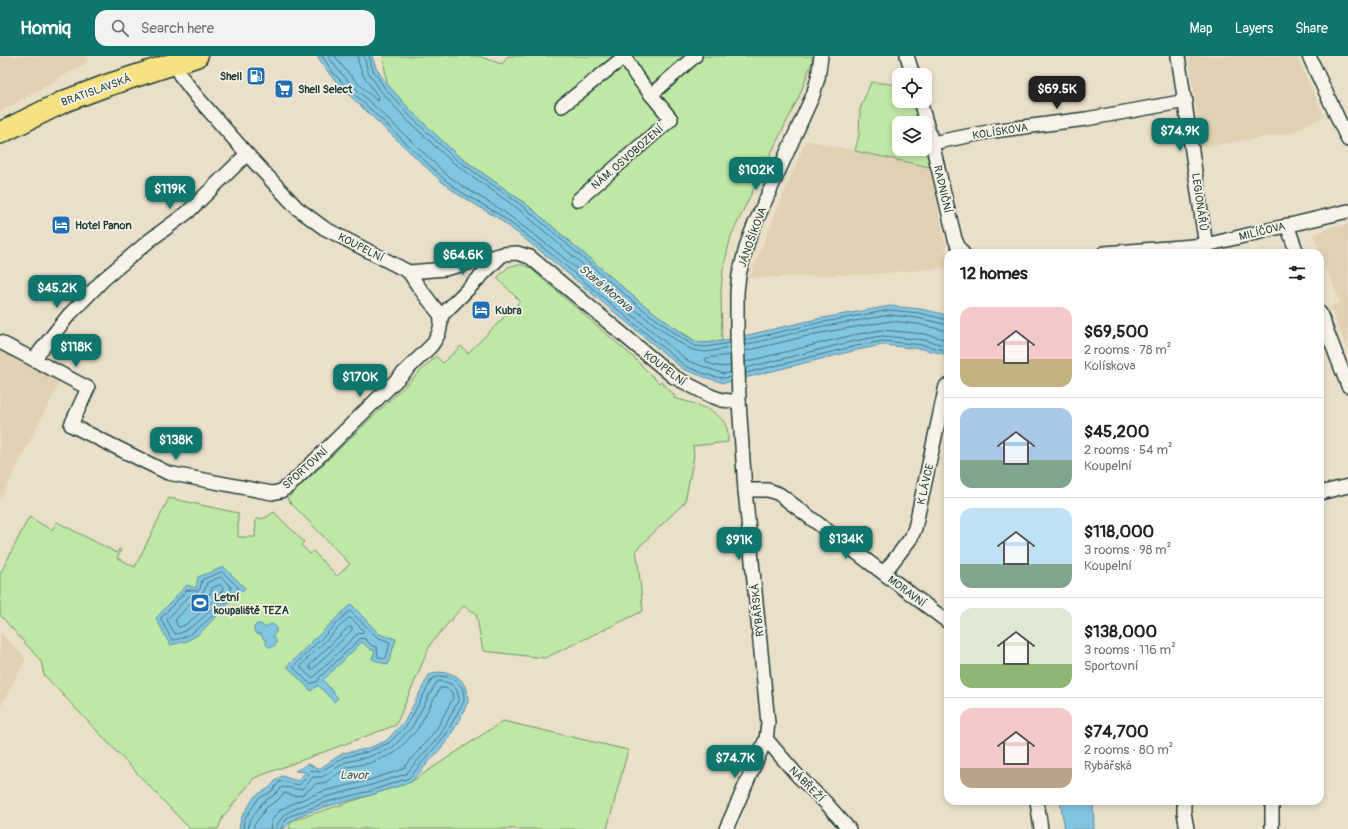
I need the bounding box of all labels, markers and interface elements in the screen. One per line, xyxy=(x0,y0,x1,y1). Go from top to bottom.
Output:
search box xyxy=(95,10,375,46)
text: Homiq xyxy=(20,16,71,40)
icon: search xyxy=(109,17,131,39)
text: Search here xyxy=(141,19,214,38)
text: Map xyxy=(1190,20,1213,37)
text: Layers xyxy=(1235,20,1273,37)
text: Share xyxy=(1295,20,1328,37)
fuel station icon: Shell xyxy=(245,65,267,87)
map controls xyxy=(892,68,932,156)
button: locate xyxy=(892,68,932,108)
place label: Shell xyxy=(220,70,242,83)
street label: BRATISLAVSKÁ xyxy=(59,72,133,109)
pin: $69.5K xyxy=(1024,76,1090,110)
supermarket icon: Shell Select xyxy=(273,78,295,100)
text: $69.5K xyxy=(1037,81,1077,97)
place label: Shell Select xyxy=(298,83,353,96)
button: layers xyxy=(892,116,932,156)
pin: $74.9K xyxy=(1147,118,1213,152)
street label: KOLÍSKOVA xyxy=(971,121,1029,142)
street label: NÁM. OSVOBOZENÍ xyxy=(589,122,667,192)
text: $74.9K xyxy=(1161,123,1199,139)
pin: $102K xyxy=(728,157,784,191)
text: $102K xyxy=(738,162,774,178)
street label: RADNIČNÍ xyxy=(931,164,954,215)
street label: LEGIONÁŘŮ xyxy=(1189,172,1210,232)
pin: $119K xyxy=(142,176,198,210)
text: $119K xyxy=(154,181,186,197)
street label: JÁNOŠÍKOVA xyxy=(735,205,769,269)
hotel icon: Hotel Panon xyxy=(50,214,72,236)
place label: Hotel Panon xyxy=(75,219,132,232)
street label: MILÍČOVA xyxy=(1238,219,1287,243)
street label: KOUPELNÍ xyxy=(336,230,387,265)
pin: $64.6K xyxy=(430,242,496,276)
text: $64.6K xyxy=(443,247,483,263)
water label: Stará Morava xyxy=(576,261,637,316)
icon: filters xyxy=(1286,262,1308,284)
text: 12 homes xyxy=(960,263,1028,284)
pin: $45.2K xyxy=(24,275,90,309)
text: $45.2K xyxy=(37,280,77,296)
hotel icon: Kubra xyxy=(470,299,492,321)
place label: Kubra xyxy=(495,304,522,317)
text: $69,500 xyxy=(1084,321,1149,342)
icon: home xyxy=(992,323,1040,371)
pin: $118K xyxy=(48,334,104,368)
text: $118K xyxy=(60,339,92,355)
text: 2 rooms · 78 m² xyxy=(1084,342,1171,358)
street label: KOUPELNÍ xyxy=(641,348,689,389)
text: Kolískova xyxy=(1084,358,1136,374)
pin: $170K xyxy=(332,364,388,398)
text: $170K xyxy=(342,369,378,385)
text: $45,200 xyxy=(1084,421,1149,442)
icon: home xyxy=(992,424,1040,472)
pin: $138K xyxy=(148,427,204,461)
text: $138K xyxy=(159,432,193,448)
text: 2 rooms · 54 m² xyxy=(1084,442,1172,458)
street label: SPORTOVNÍ xyxy=(280,444,331,492)
text: Koupelní xyxy=(1084,458,1132,474)
street label: K LÁVCE xyxy=(914,462,937,506)
text: $118,000 xyxy=(1084,521,1154,542)
icon: home xyxy=(992,524,1040,572)
pin: $134K xyxy=(818,526,874,560)
pin: $91K xyxy=(715,527,763,561)
text: $134K xyxy=(829,531,863,547)
text: $91K xyxy=(726,532,752,548)
text: 3 rooms · 98 m² xyxy=(1084,542,1171,558)
text: Koupelní xyxy=(1084,558,1132,574)
street label: MORAVNÍ xyxy=(885,573,929,610)
street label: RYBÁŘSKÁ xyxy=(748,583,767,637)
place label: Letní koupaliště TEZA xyxy=(213,591,290,617)
sports icon: Letní koupaliště TEZA xyxy=(189,592,211,614)
text: $138,000 xyxy=(1084,621,1157,642)
icon: home xyxy=(992,624,1040,672)
text: 3 rooms · 116 m² xyxy=(1084,642,1176,658)
text: Sportovní xyxy=(1084,658,1138,674)
text: $74,700 xyxy=(1084,721,1149,742)
icon: home xyxy=(992,724,1040,772)
text: 2 rooms · 80 m² xyxy=(1084,742,1173,758)
pin: $74.7K xyxy=(702,745,768,779)
text: $74.7K xyxy=(715,750,755,766)
text: Rybářská xyxy=(1084,758,1132,774)
street label: NÁBŘEŽÍ xyxy=(786,764,827,806)
water label: Lavor xyxy=(340,768,370,783)

